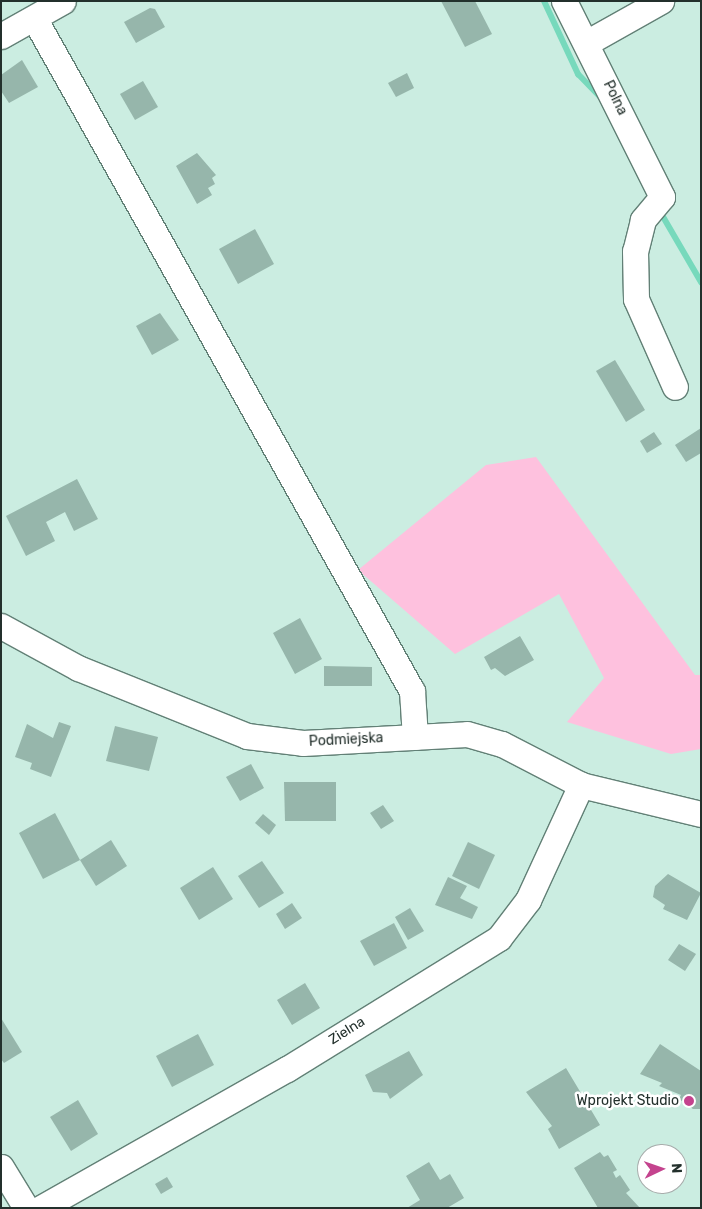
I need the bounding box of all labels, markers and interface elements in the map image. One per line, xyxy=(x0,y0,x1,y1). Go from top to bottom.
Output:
street label: Polna xyxy=(599,78,631,118)
street label: Podmiejska xyxy=(308,730,384,750)
street label: Zielna xyxy=(326,1013,368,1049)
place label: Wprojekt Studio xyxy=(577,1093,679,1109)
marker: Wprojekt Studio xyxy=(683,1095,695,1107)
north arrow xyxy=(637,1144,687,1194)
text: N xyxy=(668,1163,685,1174)

